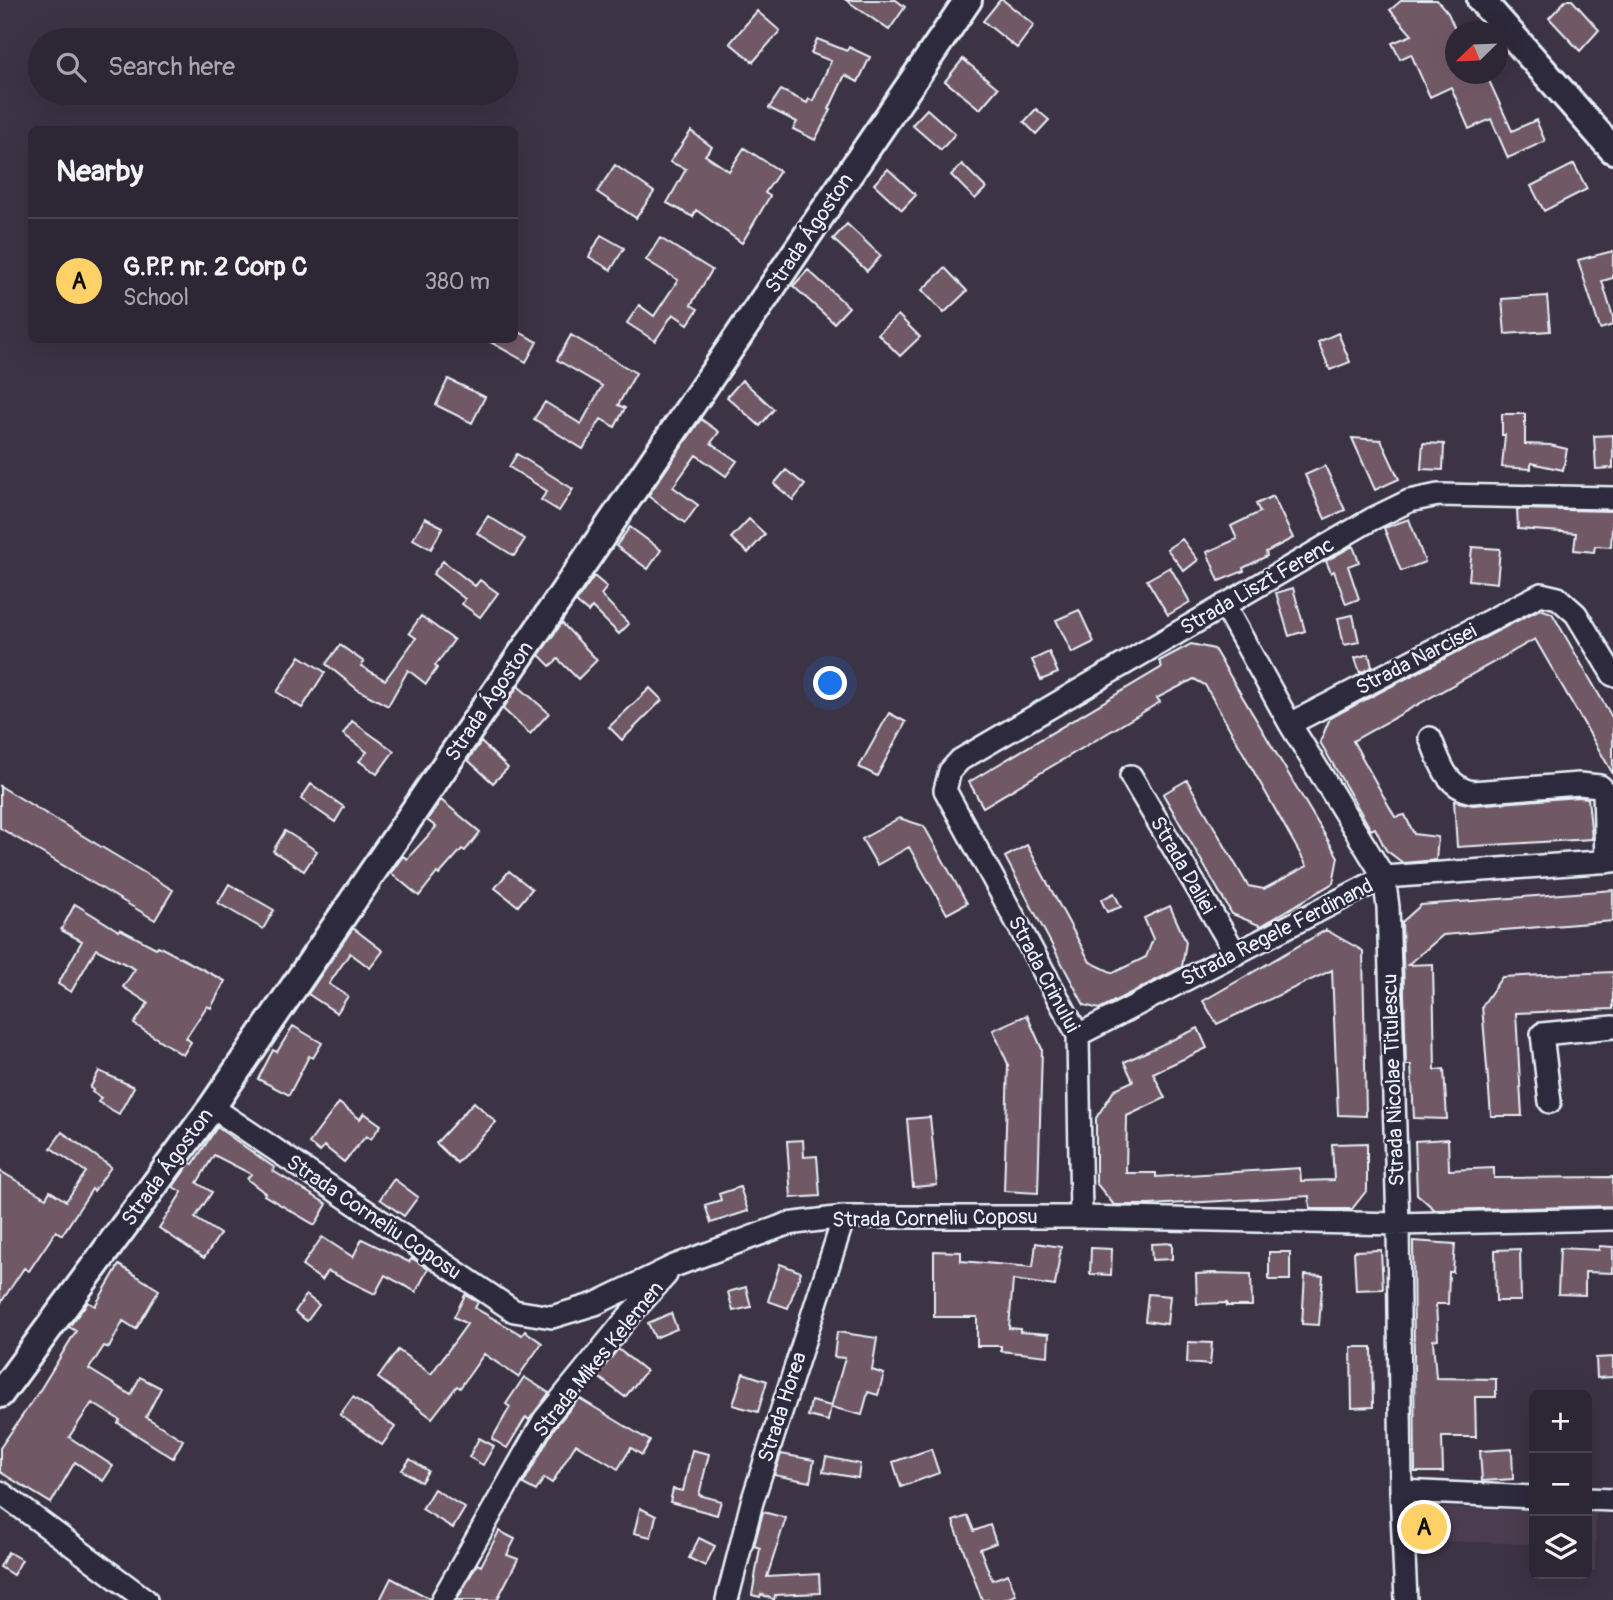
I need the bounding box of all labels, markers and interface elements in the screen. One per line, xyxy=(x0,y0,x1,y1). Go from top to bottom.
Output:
north arrow xyxy=(1445,21,1508,84)
search box xyxy=(28,28,518,105)
icon: search xyxy=(52,48,90,86)
text: Search here xyxy=(108,51,235,83)
text: Nearby xyxy=(56,153,143,190)
street label: Strada Ágoston xyxy=(759,168,860,299)
text: G.P.P. nr. 2 Corp C xyxy=(123,251,307,283)
text: A xyxy=(72,267,86,296)
text: 380 m xyxy=(424,267,490,296)
text: School xyxy=(123,283,189,312)
street label: Strada Liszt Ferenc xyxy=(1175,531,1339,641)
street label: Strada Narcisei xyxy=(1351,617,1481,701)
street label: Strada Ágoston xyxy=(439,636,540,767)
your location xyxy=(813,666,847,700)
street label: Strada Daliei xyxy=(1144,812,1221,919)
street label: Strada Regele Ferdinand xyxy=(1176,872,1378,993)
street label: Strada Crinului xyxy=(1002,911,1086,1037)
street label: Strada Nicolae Titulescu xyxy=(1376,973,1411,1187)
street label: Strada Ágoston xyxy=(116,1103,219,1232)
street label: Strada Corneliu Coposu xyxy=(281,1149,466,1286)
street label: Strada Corneliu Coposu xyxy=(832,1203,1038,1234)
street label: Strada Mikes Kelemen xyxy=(527,1276,670,1443)
street label: Strada Horea xyxy=(752,1349,813,1466)
map controls xyxy=(1529,1390,1592,1579)
button: + xyxy=(1529,1390,1592,1453)
button: − xyxy=(1529,1453,1592,1516)
pin: A xyxy=(1401,1501,1447,1553)
button: layers xyxy=(1529,1516,1592,1579)

